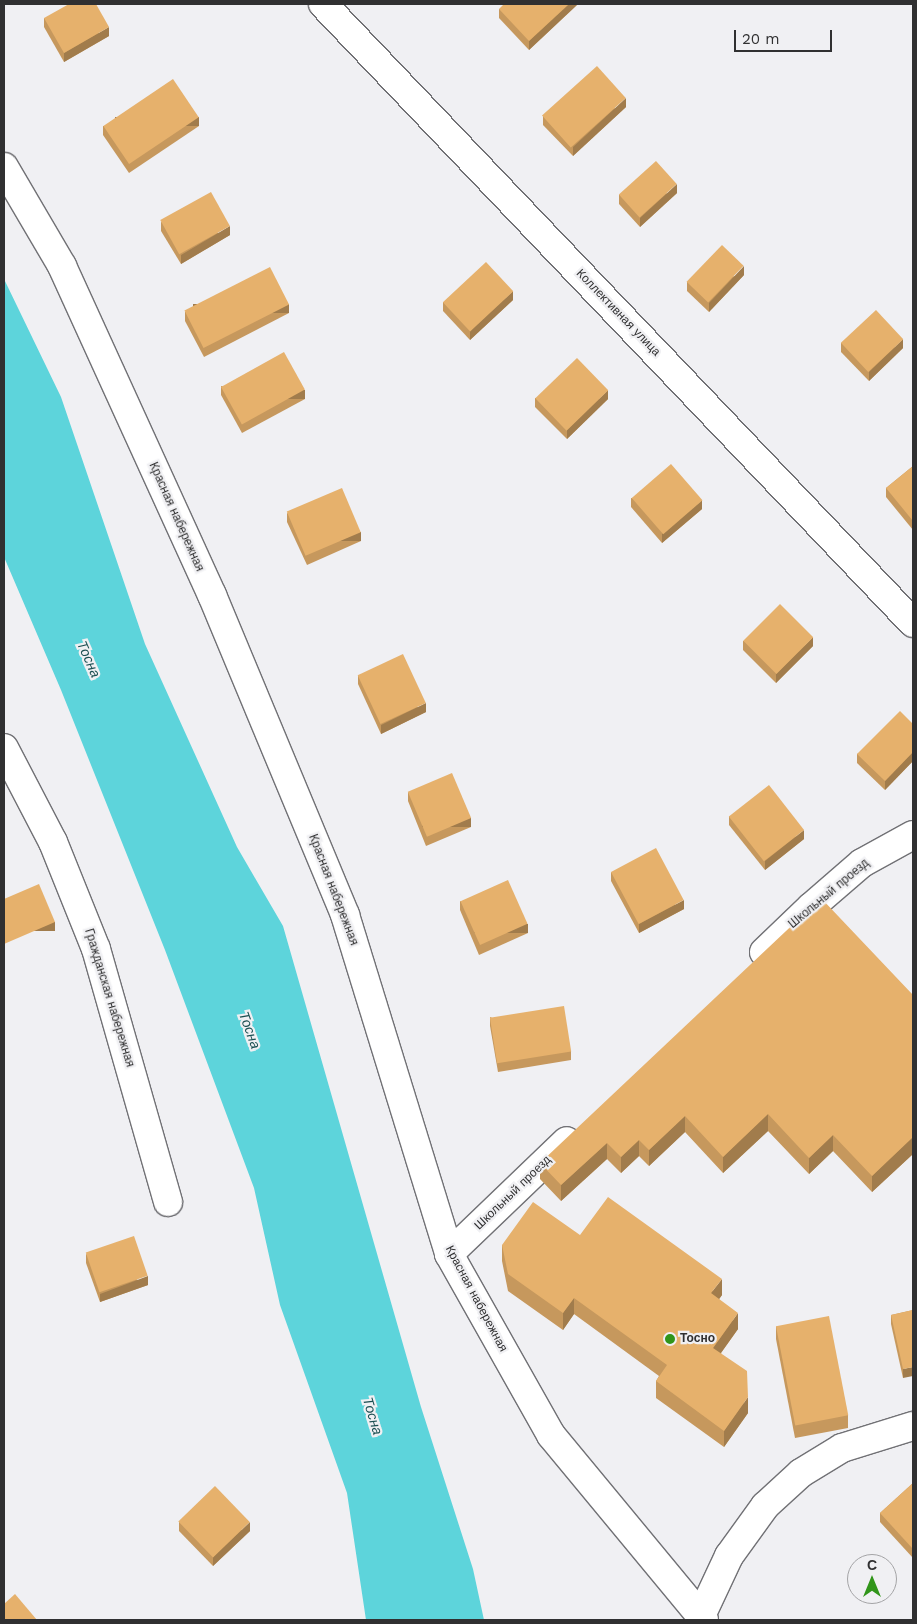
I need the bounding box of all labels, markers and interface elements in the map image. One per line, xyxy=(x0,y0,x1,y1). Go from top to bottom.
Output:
scale bar xyxy=(737,20,834,52)
text: 20 m xyxy=(742,30,780,48)
street label: Коллективная улица xyxy=(573,267,663,359)
street label: Красная набережная xyxy=(145,460,207,574)
water label: Тосна xyxy=(74,638,104,680)
street label: Красная набережная xyxy=(305,832,361,948)
street label: Школьный проезд xyxy=(786,856,872,932)
street label: Гражданская набережная xyxy=(81,927,137,1069)
water label: Тосна xyxy=(236,1009,264,1051)
street label: Школьный проезд xyxy=(472,1153,554,1233)
street label: Красная набережная xyxy=(442,1244,510,1354)
place label: Тосно xyxy=(680,1332,715,1346)
marker: Тосно xyxy=(664,1333,676,1345)
water label: Тосна xyxy=(359,1395,387,1437)
north arrow xyxy=(847,1554,897,1604)
text: С xyxy=(867,1557,877,1573)

